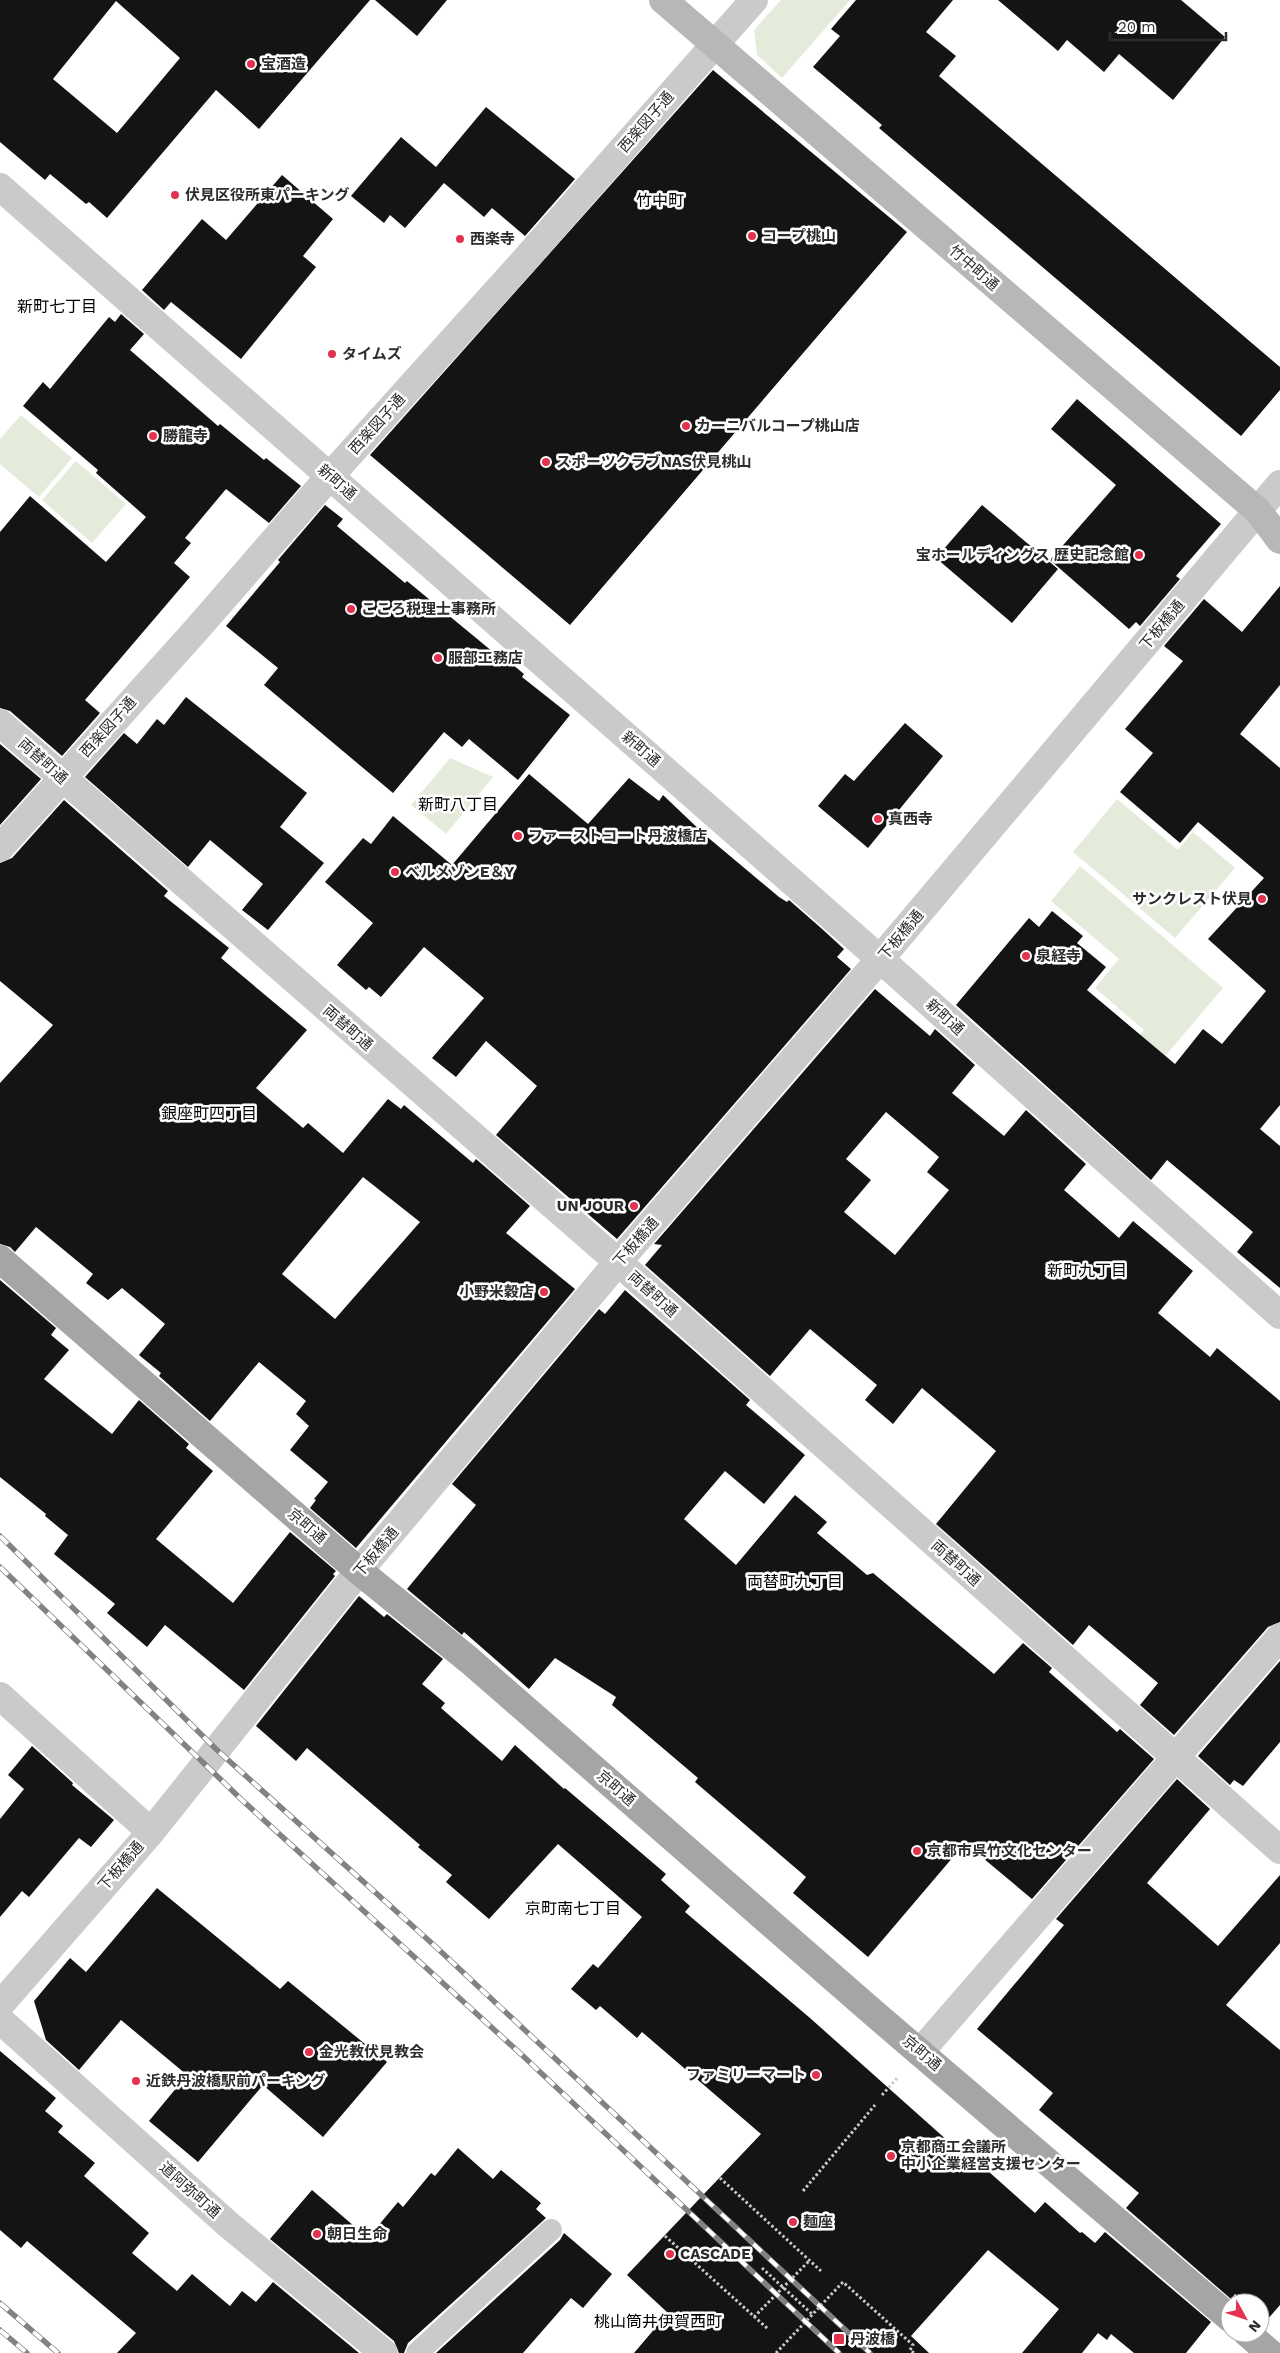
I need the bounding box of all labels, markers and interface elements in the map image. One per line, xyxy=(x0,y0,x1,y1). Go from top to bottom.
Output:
scale bar xyxy=(1110,10,1226,42)
text: 20 m xyxy=(1118,18,1156,36)
place label: 宝酒造 xyxy=(261,55,306,73)
marker: 宝酒造 xyxy=(245,58,257,70)
street label: 西楽図子通 xyxy=(615,88,677,156)
place label: 伏見区役所東パーキング xyxy=(185,186,350,204)
marker: 伏見区役所東パーキング xyxy=(169,189,181,201)
district label: 竹中町 xyxy=(636,191,684,210)
place label: コープ桃山 xyxy=(762,227,836,245)
place label: 西楽寺 xyxy=(470,230,515,248)
marker: コープ桃山 xyxy=(746,230,758,242)
marker: 西楽寺 xyxy=(454,233,466,245)
street label: 竹中町通 xyxy=(945,242,1003,294)
district label: 新町七丁目 xyxy=(17,297,97,316)
place label: タイムズ xyxy=(342,345,402,363)
marker: タイムズ xyxy=(326,348,338,360)
street label: 西楽図子通 xyxy=(345,390,409,458)
place label: カーニバルコープ桃山店 xyxy=(696,417,860,435)
marker: カーニバルコープ桃山店 xyxy=(680,420,692,432)
place label: 勝龍寺 xyxy=(163,427,208,445)
marker: 勝龍寺 xyxy=(147,430,159,442)
place label: スポーツクラブNAS伏見桃山 xyxy=(556,453,752,471)
marker: スポーツクラブNAS伏見桃山 xyxy=(540,456,552,468)
street label: 新町通 xyxy=(314,460,360,504)
place label: 宝ホールディングス 歴史記念館 xyxy=(916,546,1129,564)
marker: 宝ホールディングス 歴史記念館 xyxy=(1133,549,1145,561)
street label: 下板橋通 xyxy=(1136,596,1188,654)
place label: こころ税理士事務所 xyxy=(361,600,496,618)
marker: こころ税理士事務所 xyxy=(345,603,357,615)
place label: 服部工務店 xyxy=(448,649,523,667)
marker: 服部工務店 xyxy=(432,652,444,664)
street label: 西楽図子通 xyxy=(76,693,140,761)
street label: 新町通 xyxy=(618,727,664,771)
street label: 両替町通 xyxy=(15,734,71,788)
district label: 新町八丁目 xyxy=(418,795,498,814)
place label: 真西寺 xyxy=(888,810,933,828)
marker: 真西寺 xyxy=(872,813,884,825)
place label: ファーストコート丹波橋店 xyxy=(528,827,707,845)
marker: ファーストコート丹波橋店 xyxy=(512,830,524,842)
place label: ベルメゾンE＆Y xyxy=(405,863,514,881)
marker: ベルメゾンE＆Y xyxy=(389,866,401,878)
place label: サンクレスト伏見 xyxy=(1132,890,1252,908)
marker: サンクレスト伏見 xyxy=(1256,893,1268,905)
street label: 下板橋通 xyxy=(875,906,927,964)
place label: 泉経寺 xyxy=(1036,947,1081,965)
marker: 泉経寺 xyxy=(1020,950,1032,962)
street label: 新町通 xyxy=(922,995,968,1039)
street label: 両替町通 xyxy=(319,1002,377,1054)
district label: 銀座町四丁目 xyxy=(161,1104,257,1123)
place label: UN JOUR xyxy=(557,1197,625,1215)
marker: UN JOUR xyxy=(628,1200,640,1212)
street label: 下板橋通 xyxy=(610,1213,662,1271)
district label: 新町九丁目 xyxy=(1047,1261,1127,1280)
street label: 両替町通 xyxy=(625,1267,681,1321)
place label: 小野米穀店 xyxy=(459,1283,534,1301)
marker: 小野米穀店 xyxy=(538,1286,550,1298)
street label: 京町通 xyxy=(284,1504,330,1548)
street label: 下板橋通 xyxy=(350,1523,402,1581)
street label: 両替町通 xyxy=(928,1536,984,1590)
district label: 両替町九丁目 xyxy=(747,1572,843,1591)
street label: 京町通 xyxy=(593,1766,639,1810)
street label: 下板橋通 xyxy=(95,1837,147,1895)
place label: 京都市呉竹文化センター xyxy=(927,1842,1092,1860)
marker: 京都市呉竹文化センター xyxy=(911,1845,923,1857)
district label: 京町南七丁目 xyxy=(525,1899,621,1918)
street label: 京町通 xyxy=(899,2032,945,2074)
place label: 金光教伏見教会 xyxy=(319,2043,424,2061)
marker: 金光教伏見教会 xyxy=(303,2046,315,2058)
place label: ファミリーマート xyxy=(686,2066,806,2084)
marker: ファミリーマート xyxy=(810,2069,822,2081)
place label: 近鉄丹波橋駅前パーキング xyxy=(146,2072,326,2090)
marker: 近鉄丹波橋駅前パーキング xyxy=(130,2075,142,2087)
place label: 京都商工会議所 中小企業経営支援センター xyxy=(901,2138,1081,2173)
marker: 京都商工会議所 中小企業経営支援センター xyxy=(885,2150,897,2162)
street label: 道阿弥町通 xyxy=(156,2158,224,2222)
place label: 麺座 xyxy=(803,2213,833,2231)
marker: 麺座 xyxy=(787,2216,799,2228)
place label: 朝日生命 xyxy=(327,2225,388,2243)
marker: 朝日生命 xyxy=(311,2228,323,2240)
place label: CASCADE xyxy=(680,2245,751,2263)
marker: CASCADE xyxy=(664,2248,676,2260)
north arrow xyxy=(1220,2293,1270,2343)
district label: 桃山筒井伊賀西町 xyxy=(594,2312,722,2331)
text: N xyxy=(1245,2317,1264,2335)
place label: 丹波橋 xyxy=(850,2330,896,2348)
marker: 丹波橋 xyxy=(832,2332,846,2346)

